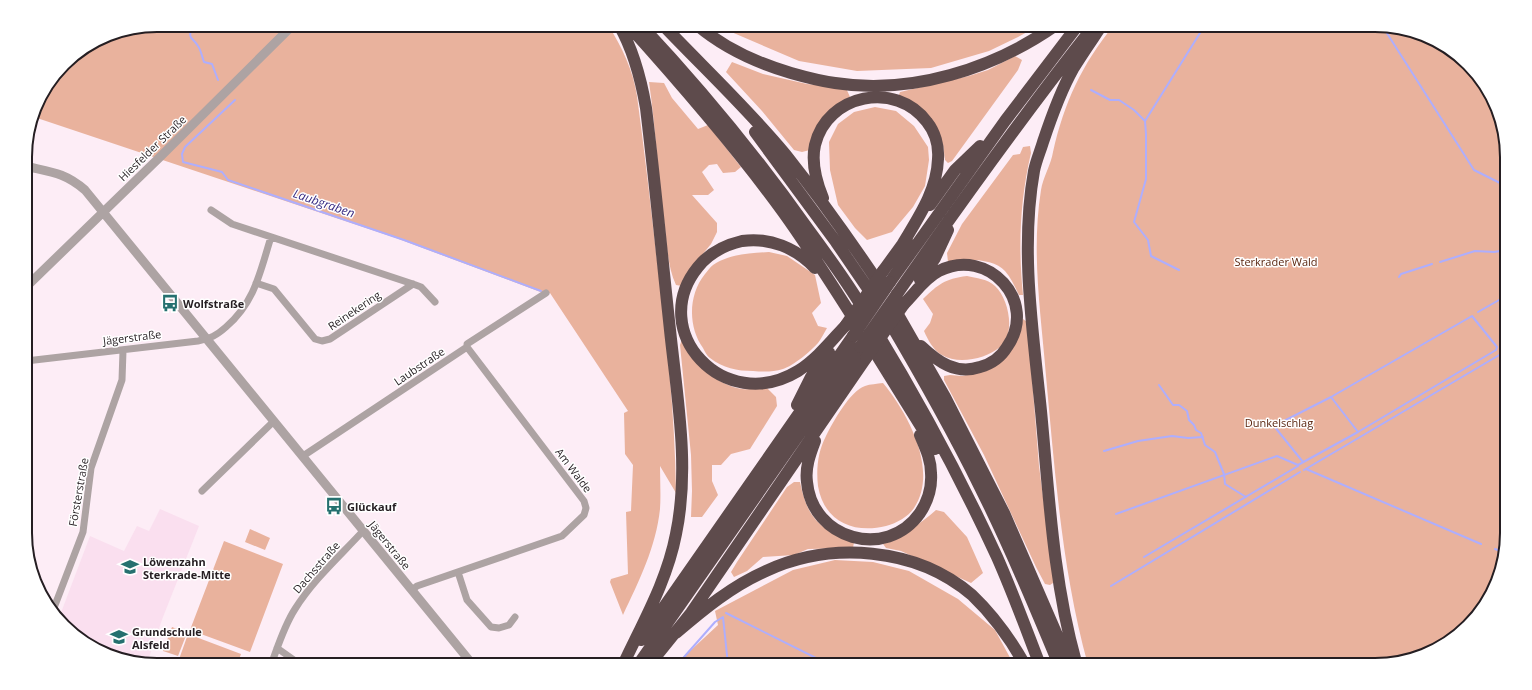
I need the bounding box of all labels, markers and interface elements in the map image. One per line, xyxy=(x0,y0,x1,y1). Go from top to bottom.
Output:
street label: Hiesfelder Straße xyxy=(115,112,189,184)
water label: Laubgraben xyxy=(291,185,357,221)
park label: Sterkrader Wald xyxy=(1234,254,1318,269)
street label: Reinekering xyxy=(325,287,383,333)
bus stop icon: Wolfstraße xyxy=(160,293,180,313)
place label: Wolfstraße xyxy=(183,296,245,311)
street label: Jägerstraße xyxy=(101,326,162,348)
street label: Laubstraße xyxy=(391,344,447,388)
park label: Dunkelschlag xyxy=(1245,415,1313,430)
street label: Am Walde xyxy=(552,445,596,495)
street label: Försterstraße xyxy=(65,457,91,527)
bus stop icon: Glückauf xyxy=(324,496,344,516)
place label: Glückauf xyxy=(347,499,397,514)
street label: Jägerstraße xyxy=(365,517,414,572)
street label: Dachsstraße xyxy=(289,538,343,596)
place label: Löwenzahn Sterkrade-Mitte xyxy=(143,554,231,582)
school or university icon: Löwenzahn Sterkrade-Mitte xyxy=(120,557,140,577)
place label: Grundschule Alsfeld xyxy=(132,624,202,652)
school or university icon: Grundschule Alsfeld xyxy=(109,627,129,647)

